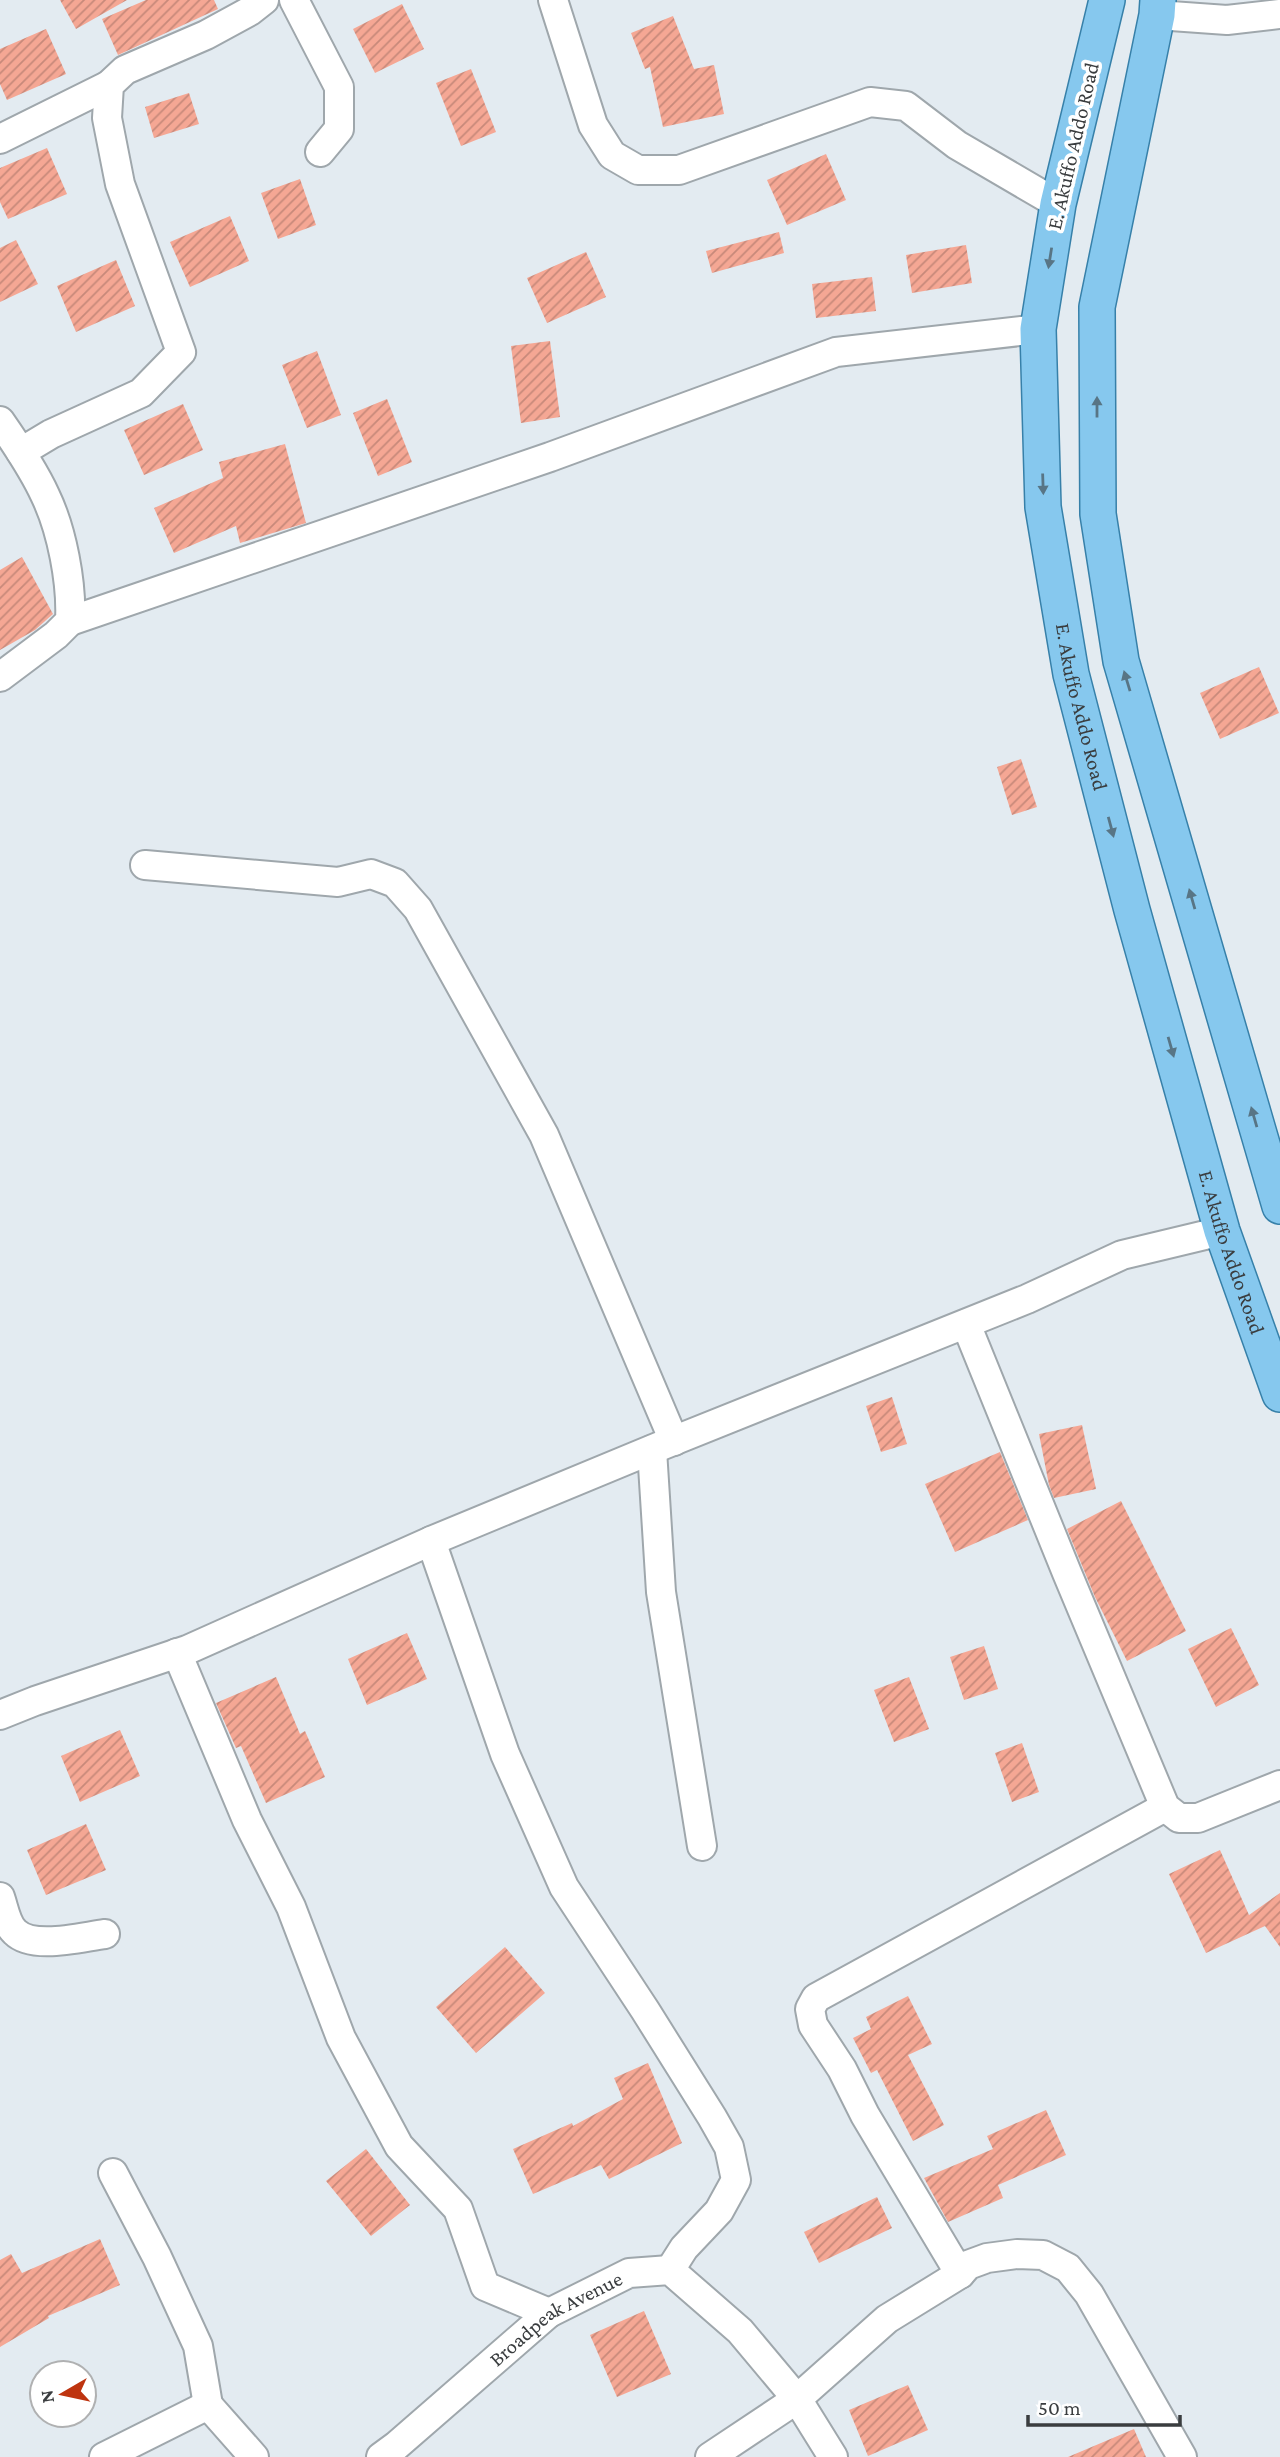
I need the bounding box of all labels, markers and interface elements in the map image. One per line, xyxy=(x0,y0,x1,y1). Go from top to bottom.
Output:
street label: E. Akuffo Addo Road xyxy=(1042,60,1104,232)
one-way arrow xyxy=(1044,247,1055,269)
one-way arrow xyxy=(1091,395,1103,417)
one-way arrow xyxy=(1037,474,1048,496)
street label: E. Akuffo Addo Road xyxy=(1051,621,1113,793)
one-way arrow xyxy=(1121,670,1131,691)
one-way arrow xyxy=(1106,816,1117,838)
one-way arrow xyxy=(1186,888,1196,909)
one-way arrow xyxy=(1166,1036,1176,1057)
one-way arrow xyxy=(1248,1107,1258,1128)
street label: E. Akuffo Addo Road xyxy=(1194,1168,1270,1337)
street label: Broadpeak Avenue xyxy=(484,2266,626,2371)
north arrow xyxy=(28,2359,98,2429)
scale bar xyxy=(1028,2384,1180,2428)
text: N xyxy=(35,2388,58,2405)
text: 50 m xyxy=(1038,2396,1081,2420)

